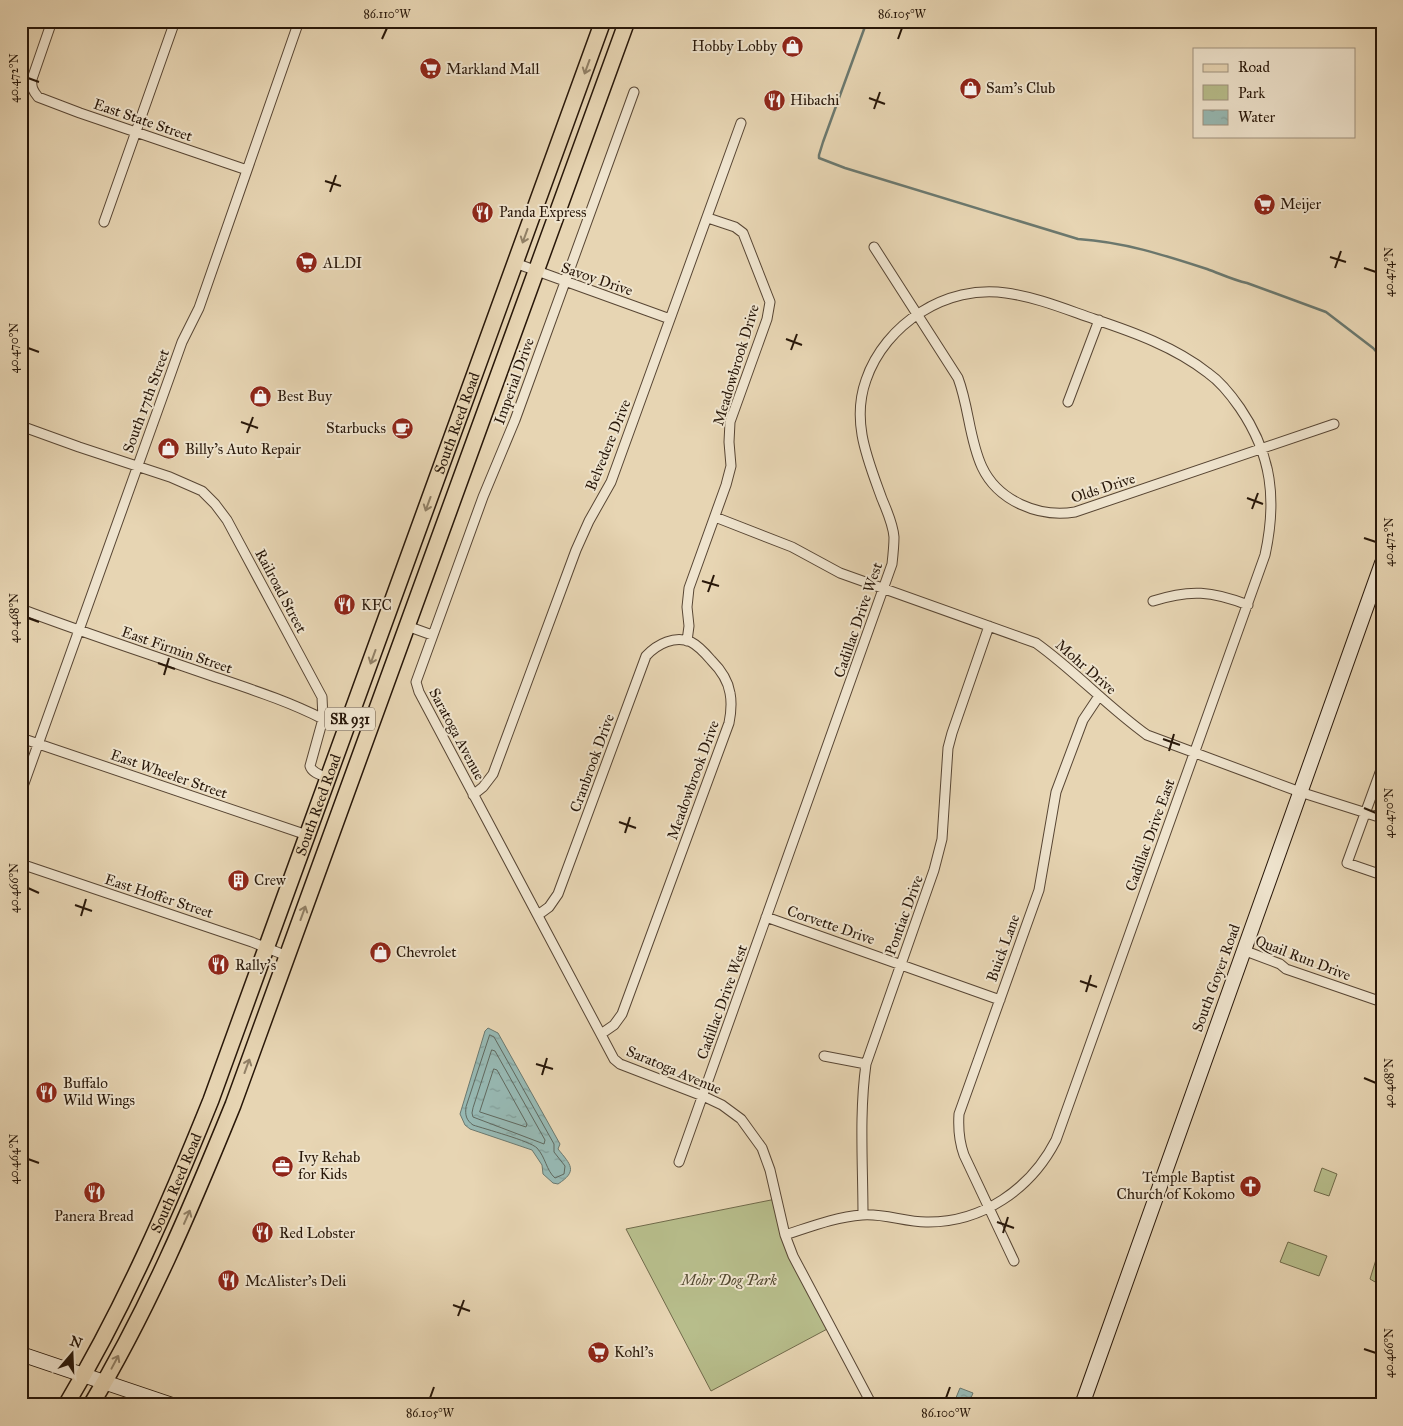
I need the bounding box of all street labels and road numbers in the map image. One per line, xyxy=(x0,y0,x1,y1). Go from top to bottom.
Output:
street label: East State Street xyxy=(91,95,195,146)
street label: Savoy Drive xyxy=(559,258,635,300)
street label: Meadowbrook Drive xyxy=(709,302,763,428)
street label: Imperial Drive xyxy=(490,335,538,427)
street label: South 17th Street xyxy=(119,346,173,455)
street label: South Reed Road xyxy=(430,370,484,477)
street label: Belvedere Drive xyxy=(582,397,634,493)
street label: Olds Drive xyxy=(1069,469,1137,507)
street label: Railroad Street xyxy=(251,546,311,637)
street label: Cadillac Drive West xyxy=(830,559,886,680)
street label: East Firmin Street xyxy=(119,623,235,678)
street label: Mohr Drive xyxy=(1052,636,1120,698)
street label: Saratoga Avenue xyxy=(425,685,489,783)
road number: SR 931 xyxy=(325,708,375,731)
street label: Cranbrook Drive xyxy=(566,711,618,815)
street label: Meadowbrook Drive xyxy=(663,718,723,842)
street label: East Wheeler Street xyxy=(108,746,231,803)
street label: South Reed Road xyxy=(291,751,345,858)
street label: Cadillac Drive East xyxy=(1121,776,1179,894)
street label: East Hoffer Street xyxy=(103,870,216,922)
street label: Pontiac Drive xyxy=(881,872,927,958)
street label: Corvette Drive xyxy=(785,902,877,948)
street label: Buick Lane xyxy=(983,912,1023,984)
street label: South Goyer Road xyxy=(1188,921,1244,1034)
street label: Quail Run Drive xyxy=(1253,932,1353,984)
street label: Cadillac Drive West xyxy=(693,942,751,1062)
street label: Saratoga Avenue xyxy=(624,1042,724,1098)
street label: South Reed Road xyxy=(147,1130,206,1236)

